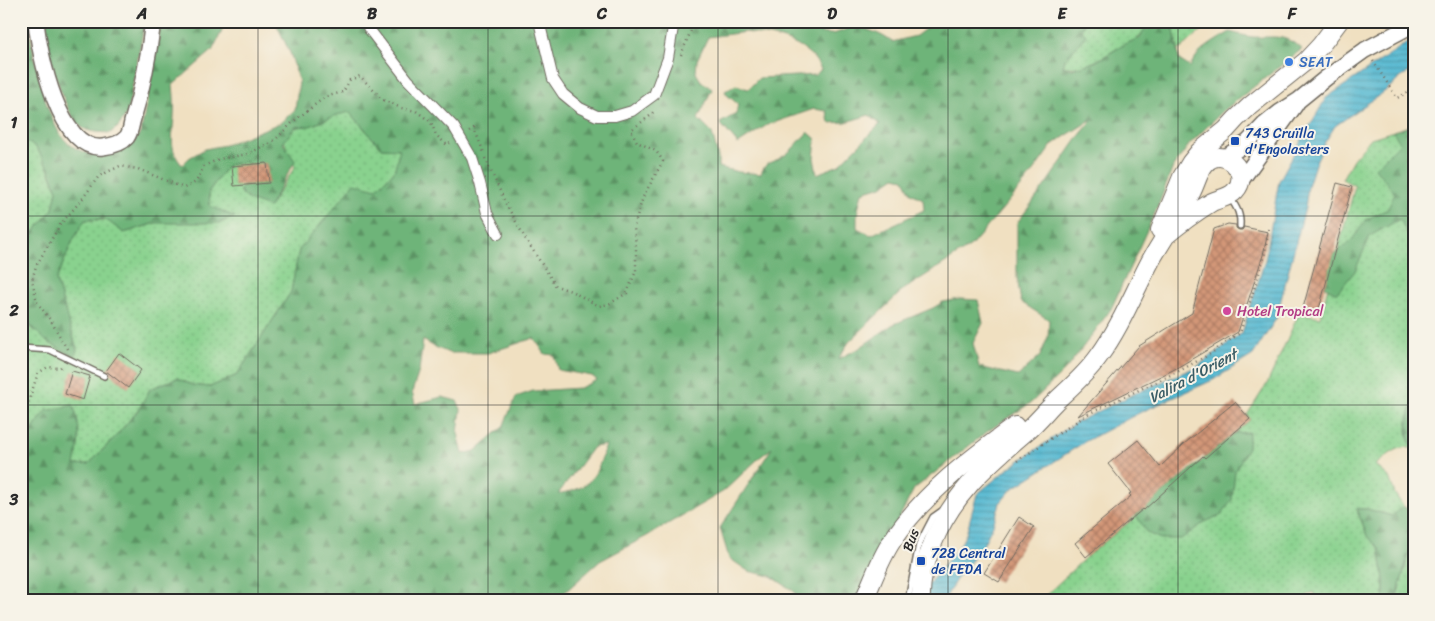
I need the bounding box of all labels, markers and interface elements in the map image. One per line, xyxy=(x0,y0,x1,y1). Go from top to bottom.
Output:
text: A xyxy=(136,0,147,28)
text: B xyxy=(367,0,378,28)
text: C xyxy=(596,0,608,28)
text: D xyxy=(827,0,837,28)
text: E xyxy=(1058,0,1068,28)
text: F xyxy=(1287,0,1298,28)
place label: SEAT xyxy=(1299,50,1334,75)
marker: SEAT xyxy=(1283,56,1295,68)
text: 1 xyxy=(11,108,18,137)
place label: 743 Cruïlla d'Engolasters xyxy=(1245,121,1330,162)
marker: 743 Cruïlla d'Engolasters xyxy=(1229,135,1241,147)
text: 2 xyxy=(8,296,19,325)
place label: Hotel Tropical xyxy=(1237,299,1325,324)
marker: Hotel Tropical xyxy=(1221,305,1233,317)
water label: Valira d'Orient xyxy=(1144,340,1244,410)
text: 3 xyxy=(9,485,19,514)
street label: Bus xyxy=(895,524,927,555)
place label: 728 Central de FEDA xyxy=(931,541,1007,582)
marker: 728 Central de FEDA xyxy=(915,555,927,567)

